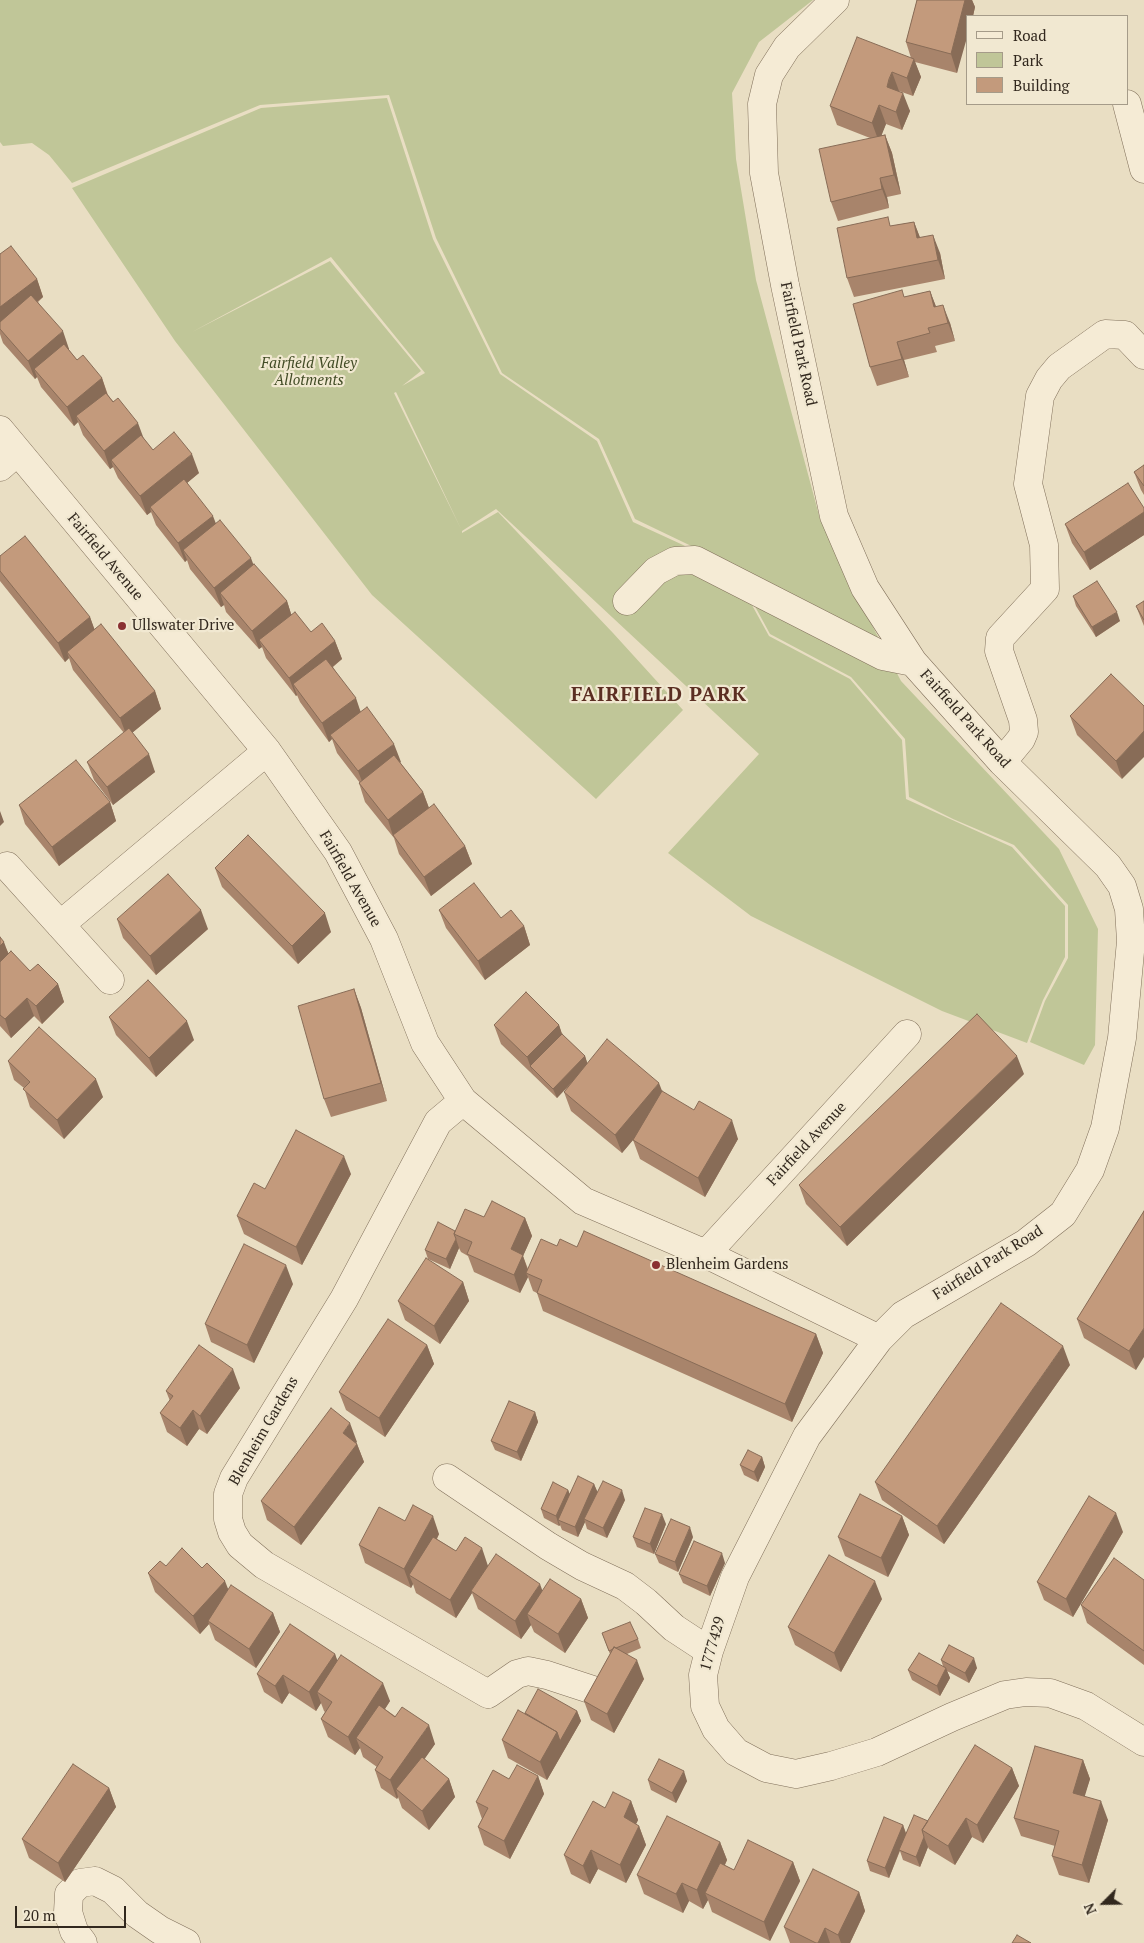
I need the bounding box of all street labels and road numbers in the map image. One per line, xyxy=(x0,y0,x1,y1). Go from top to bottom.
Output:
street label: Fairfield Park Road xyxy=(776,280,820,408)
street label: Fairfield Avenue xyxy=(63,510,147,604)
street label: Fairfield Park Road xyxy=(916,666,1014,772)
street label: Fairfield Avenue xyxy=(315,828,385,930)
street label: Fairfield Avenue xyxy=(764,1098,850,1190)
street label: Fairfield Park Road xyxy=(930,1222,1046,1304)
street label: Blenheim Gardens xyxy=(226,1373,302,1489)
street label: 1777429 xyxy=(697,1615,729,1673)

